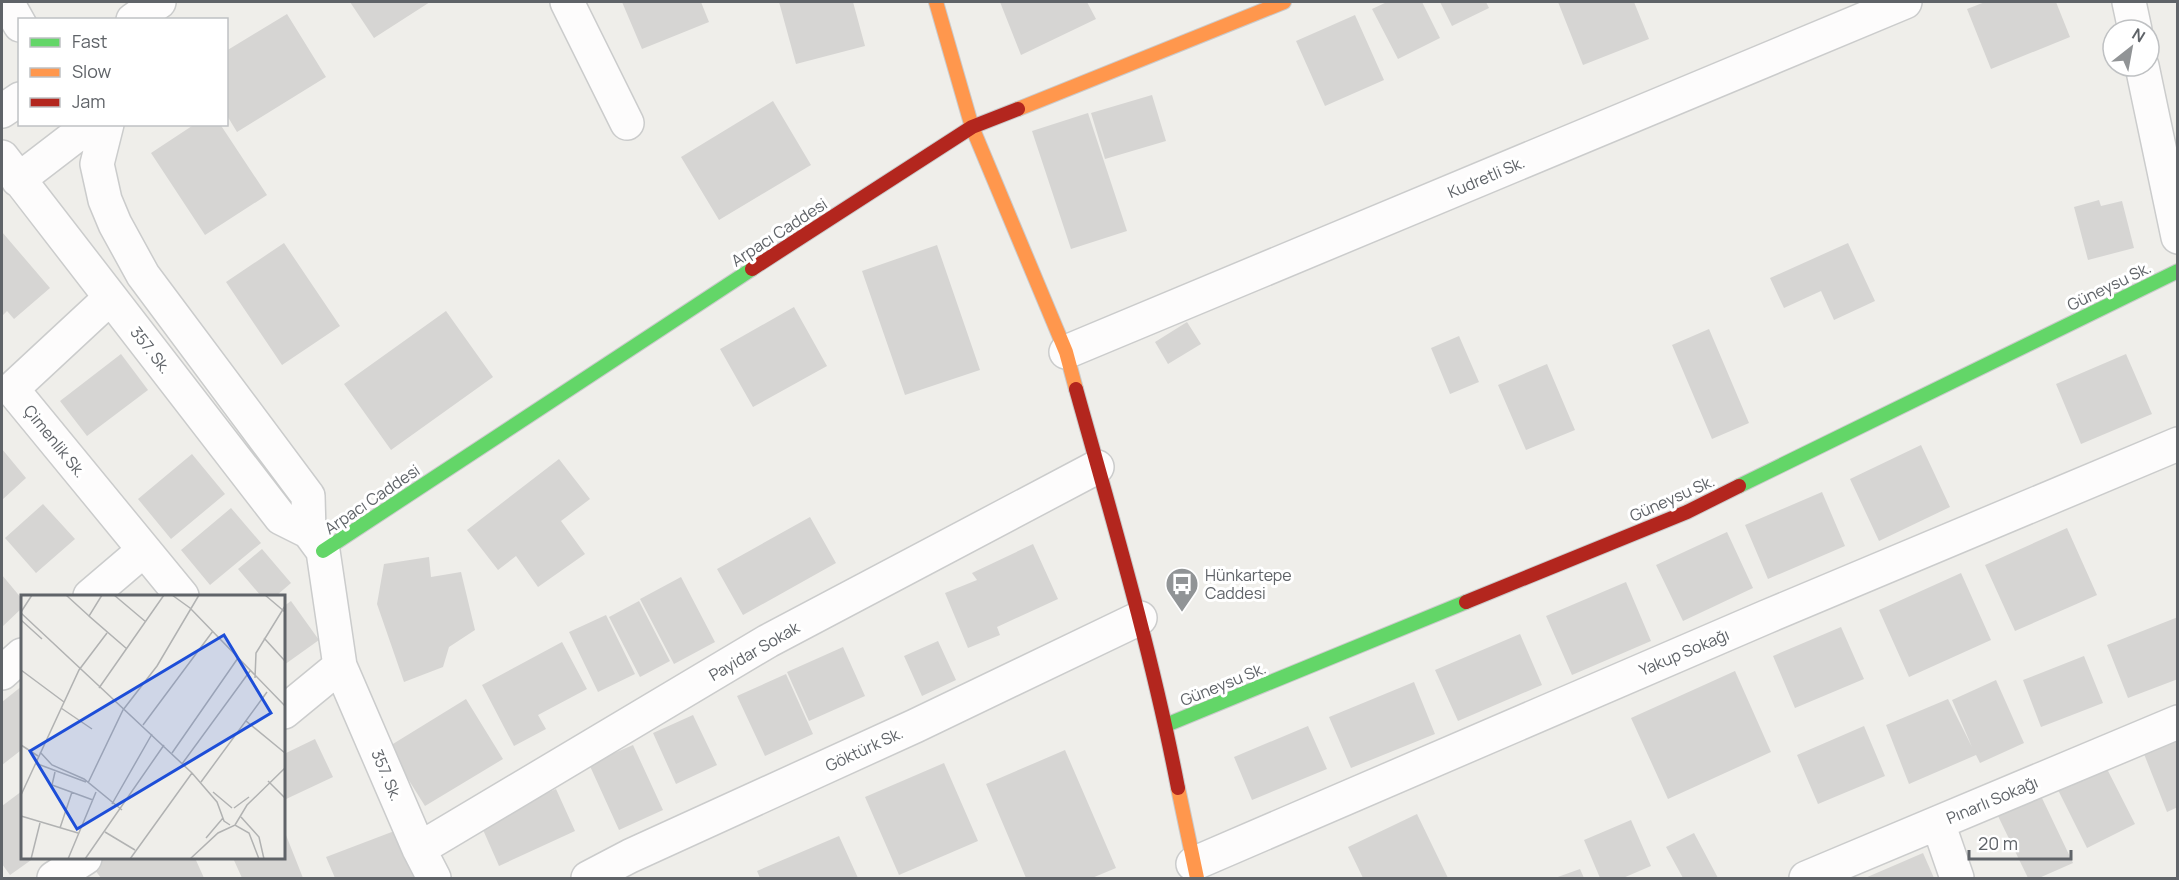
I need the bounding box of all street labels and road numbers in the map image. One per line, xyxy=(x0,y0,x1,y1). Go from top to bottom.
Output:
street label: Kudretli Sk. xyxy=(1444,151,1528,203)
street label: Arpacı Caddesi xyxy=(727,193,831,271)
street label: Güneysu Sk. xyxy=(2063,256,2155,316)
street label: 357. Sk. xyxy=(126,322,176,378)
street label: Çimenlik Sk. xyxy=(19,400,91,482)
street label: Arpacı Caddesi xyxy=(320,459,424,539)
street label: Güneysu Sk. xyxy=(1626,469,1718,527)
street label: Payidar Sokak xyxy=(705,616,804,686)
street label: Yakup Sokağı xyxy=(1636,623,1732,681)
street label: Güneysu Sk. xyxy=(1177,657,1269,711)
street label: Göktürk Sk. xyxy=(822,721,906,777)
street label: 357. Sk. xyxy=(366,746,408,804)
street label: Pınarlı Sokağı xyxy=(1943,771,2041,829)

